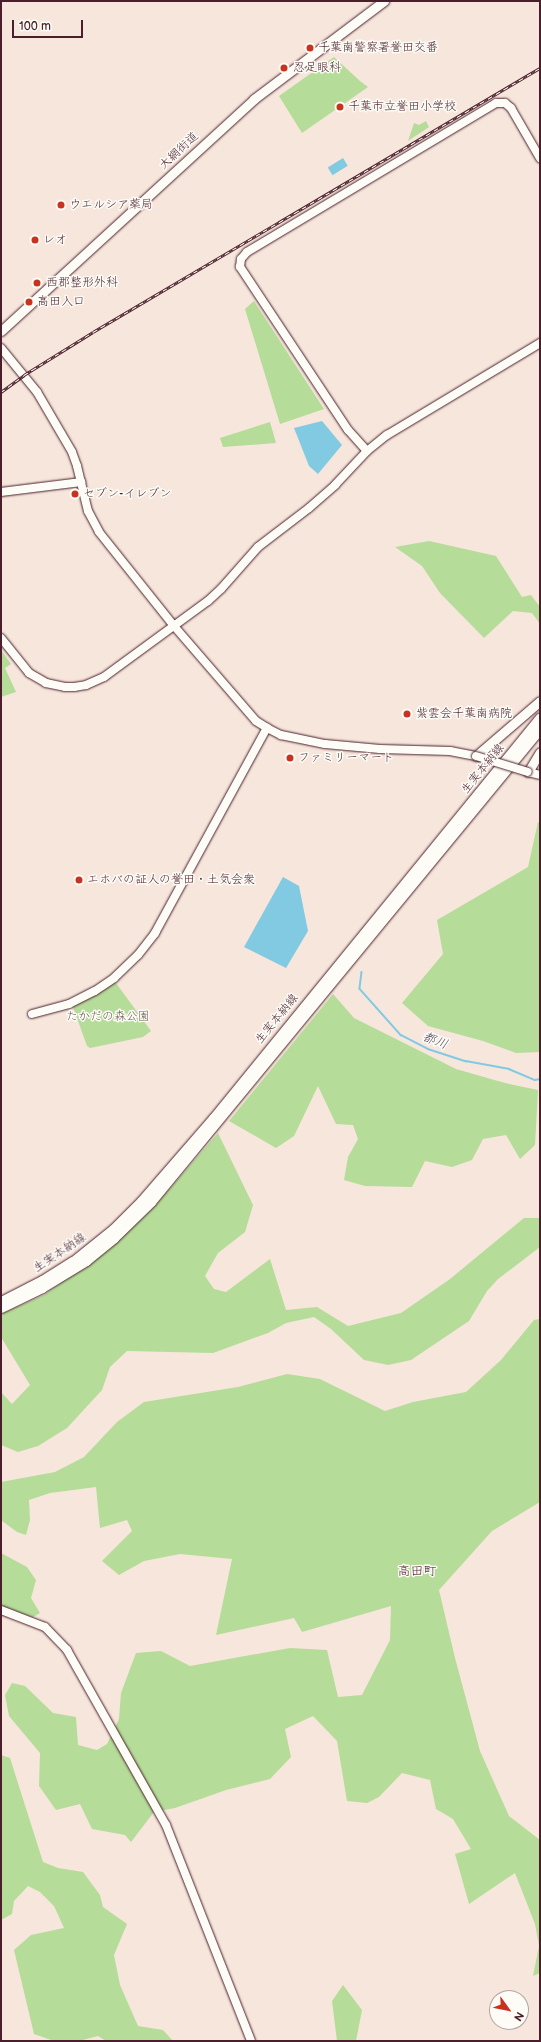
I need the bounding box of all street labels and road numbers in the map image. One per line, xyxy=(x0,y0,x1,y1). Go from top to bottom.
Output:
street label: 大網街道 xyxy=(157,129,201,173)
street label: 生実本納線 xyxy=(459,741,507,797)
street label: 生実本納線 xyxy=(253,991,301,1047)
street label: 生実本納線 xyxy=(31,1230,89,1276)

